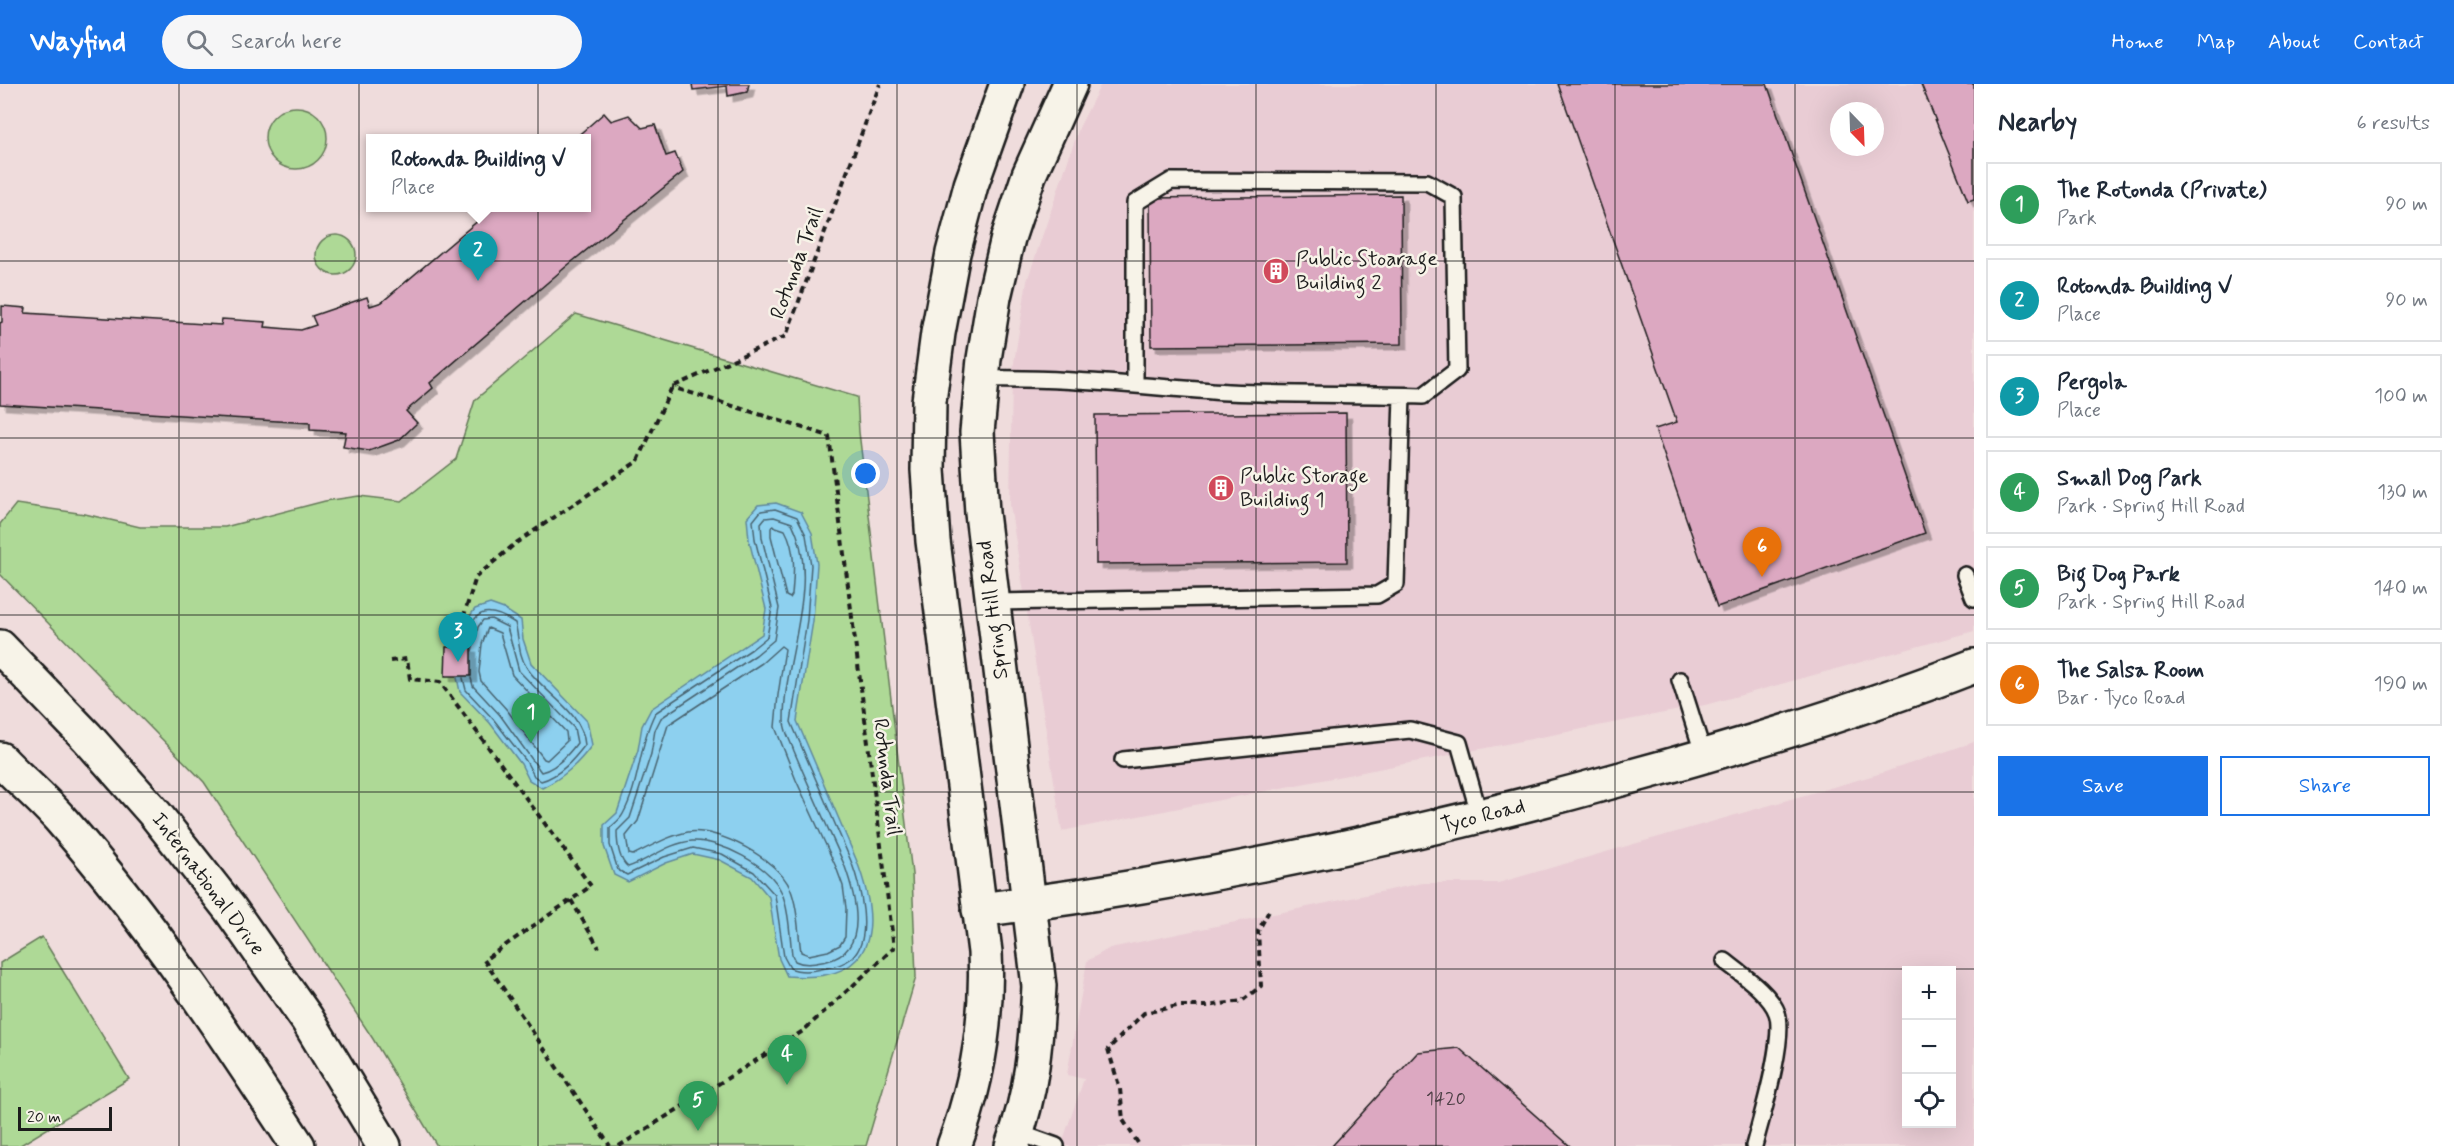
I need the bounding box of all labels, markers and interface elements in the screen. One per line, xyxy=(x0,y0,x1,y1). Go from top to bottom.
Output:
search box xyxy=(162,15,582,69)
text: Wayfind xyxy=(30,24,126,61)
icon: search xyxy=(183,26,216,59)
text: Search here xyxy=(231,28,342,56)
text: Home xyxy=(2112,28,2164,56)
text: Map xyxy=(2197,28,2235,56)
text: About xyxy=(2268,28,2320,56)
text: Contact xyxy=(2353,28,2424,56)
north arrow xyxy=(1830,102,1884,156)
text: Nearby xyxy=(1998,106,2077,140)
text: 6 results xyxy=(2357,110,2430,137)
popup xyxy=(366,134,591,212)
text: Rotonda Building V xyxy=(391,146,566,174)
text: Place xyxy=(391,174,435,201)
text: The Rotonda (Private) xyxy=(2057,177,2267,205)
text: 1 xyxy=(2015,191,2024,218)
text: 90 m xyxy=(2385,191,2428,218)
street label: Rotunda Trail xyxy=(764,203,830,323)
text: Park xyxy=(2057,205,2097,232)
pin: 2 xyxy=(458,232,498,281)
place label: Public Stoarage Building 2 xyxy=(1296,245,1438,299)
building icon: Public Stoarage Building 2 xyxy=(1261,256,1291,286)
text: Rotonda Building V xyxy=(2057,273,2232,301)
text: 2 xyxy=(2015,287,2024,314)
text: 90 m xyxy=(2385,287,2428,314)
text: Place xyxy=(2057,301,2101,328)
text: Pergola xyxy=(2057,369,2127,397)
text: 3 xyxy=(2015,383,2024,410)
text: 100 m xyxy=(2374,383,2428,410)
text: Place xyxy=(2057,397,2101,424)
your location xyxy=(851,459,880,488)
place label: Public Storage Building 1 xyxy=(1240,462,1369,516)
text: Small Dog Park xyxy=(2057,465,2202,493)
building icon: Public Storage Building 1 xyxy=(1206,473,1236,503)
text: 4 xyxy=(2014,479,2025,506)
text: 130 m xyxy=(2377,479,2428,506)
text: Park · Spring Hill Road xyxy=(2057,493,2245,520)
pin: 6 xyxy=(1742,528,1782,577)
street label: Spring Hill Road xyxy=(971,539,1017,681)
text: Big Dog Park xyxy=(2057,561,2180,589)
text: 5 xyxy=(2014,575,2026,602)
text: 140 m xyxy=(2374,575,2428,602)
text: Park · Spring Hill Road xyxy=(2057,589,2245,616)
pin: 3 xyxy=(438,612,478,662)
text: The Salsa Room xyxy=(2057,657,2204,685)
text: 6 xyxy=(2014,671,2025,698)
text: 190 m xyxy=(2374,671,2428,698)
text: Bar · Tyco Road xyxy=(2057,685,2185,712)
pin: 1 xyxy=(512,694,550,743)
street label: Rotunda Trail xyxy=(866,717,908,837)
button: Save xyxy=(1998,756,2208,816)
button: Share xyxy=(2220,756,2430,816)
street label: Tyco Road xyxy=(1438,792,1528,840)
street label: International Drive xyxy=(145,807,271,961)
map controls xyxy=(1902,966,1956,1128)
button: + xyxy=(1902,966,1956,1020)
button: − xyxy=(1902,1020,1956,1074)
pin: 4 xyxy=(768,1036,806,1085)
button: locate xyxy=(1902,1074,1956,1128)
pin: 5 xyxy=(678,1082,718,1131)
house number: 1420 xyxy=(1426,1087,1466,1111)
scale bar xyxy=(18,1104,112,1132)
text: 20 m xyxy=(27,1107,61,1128)

